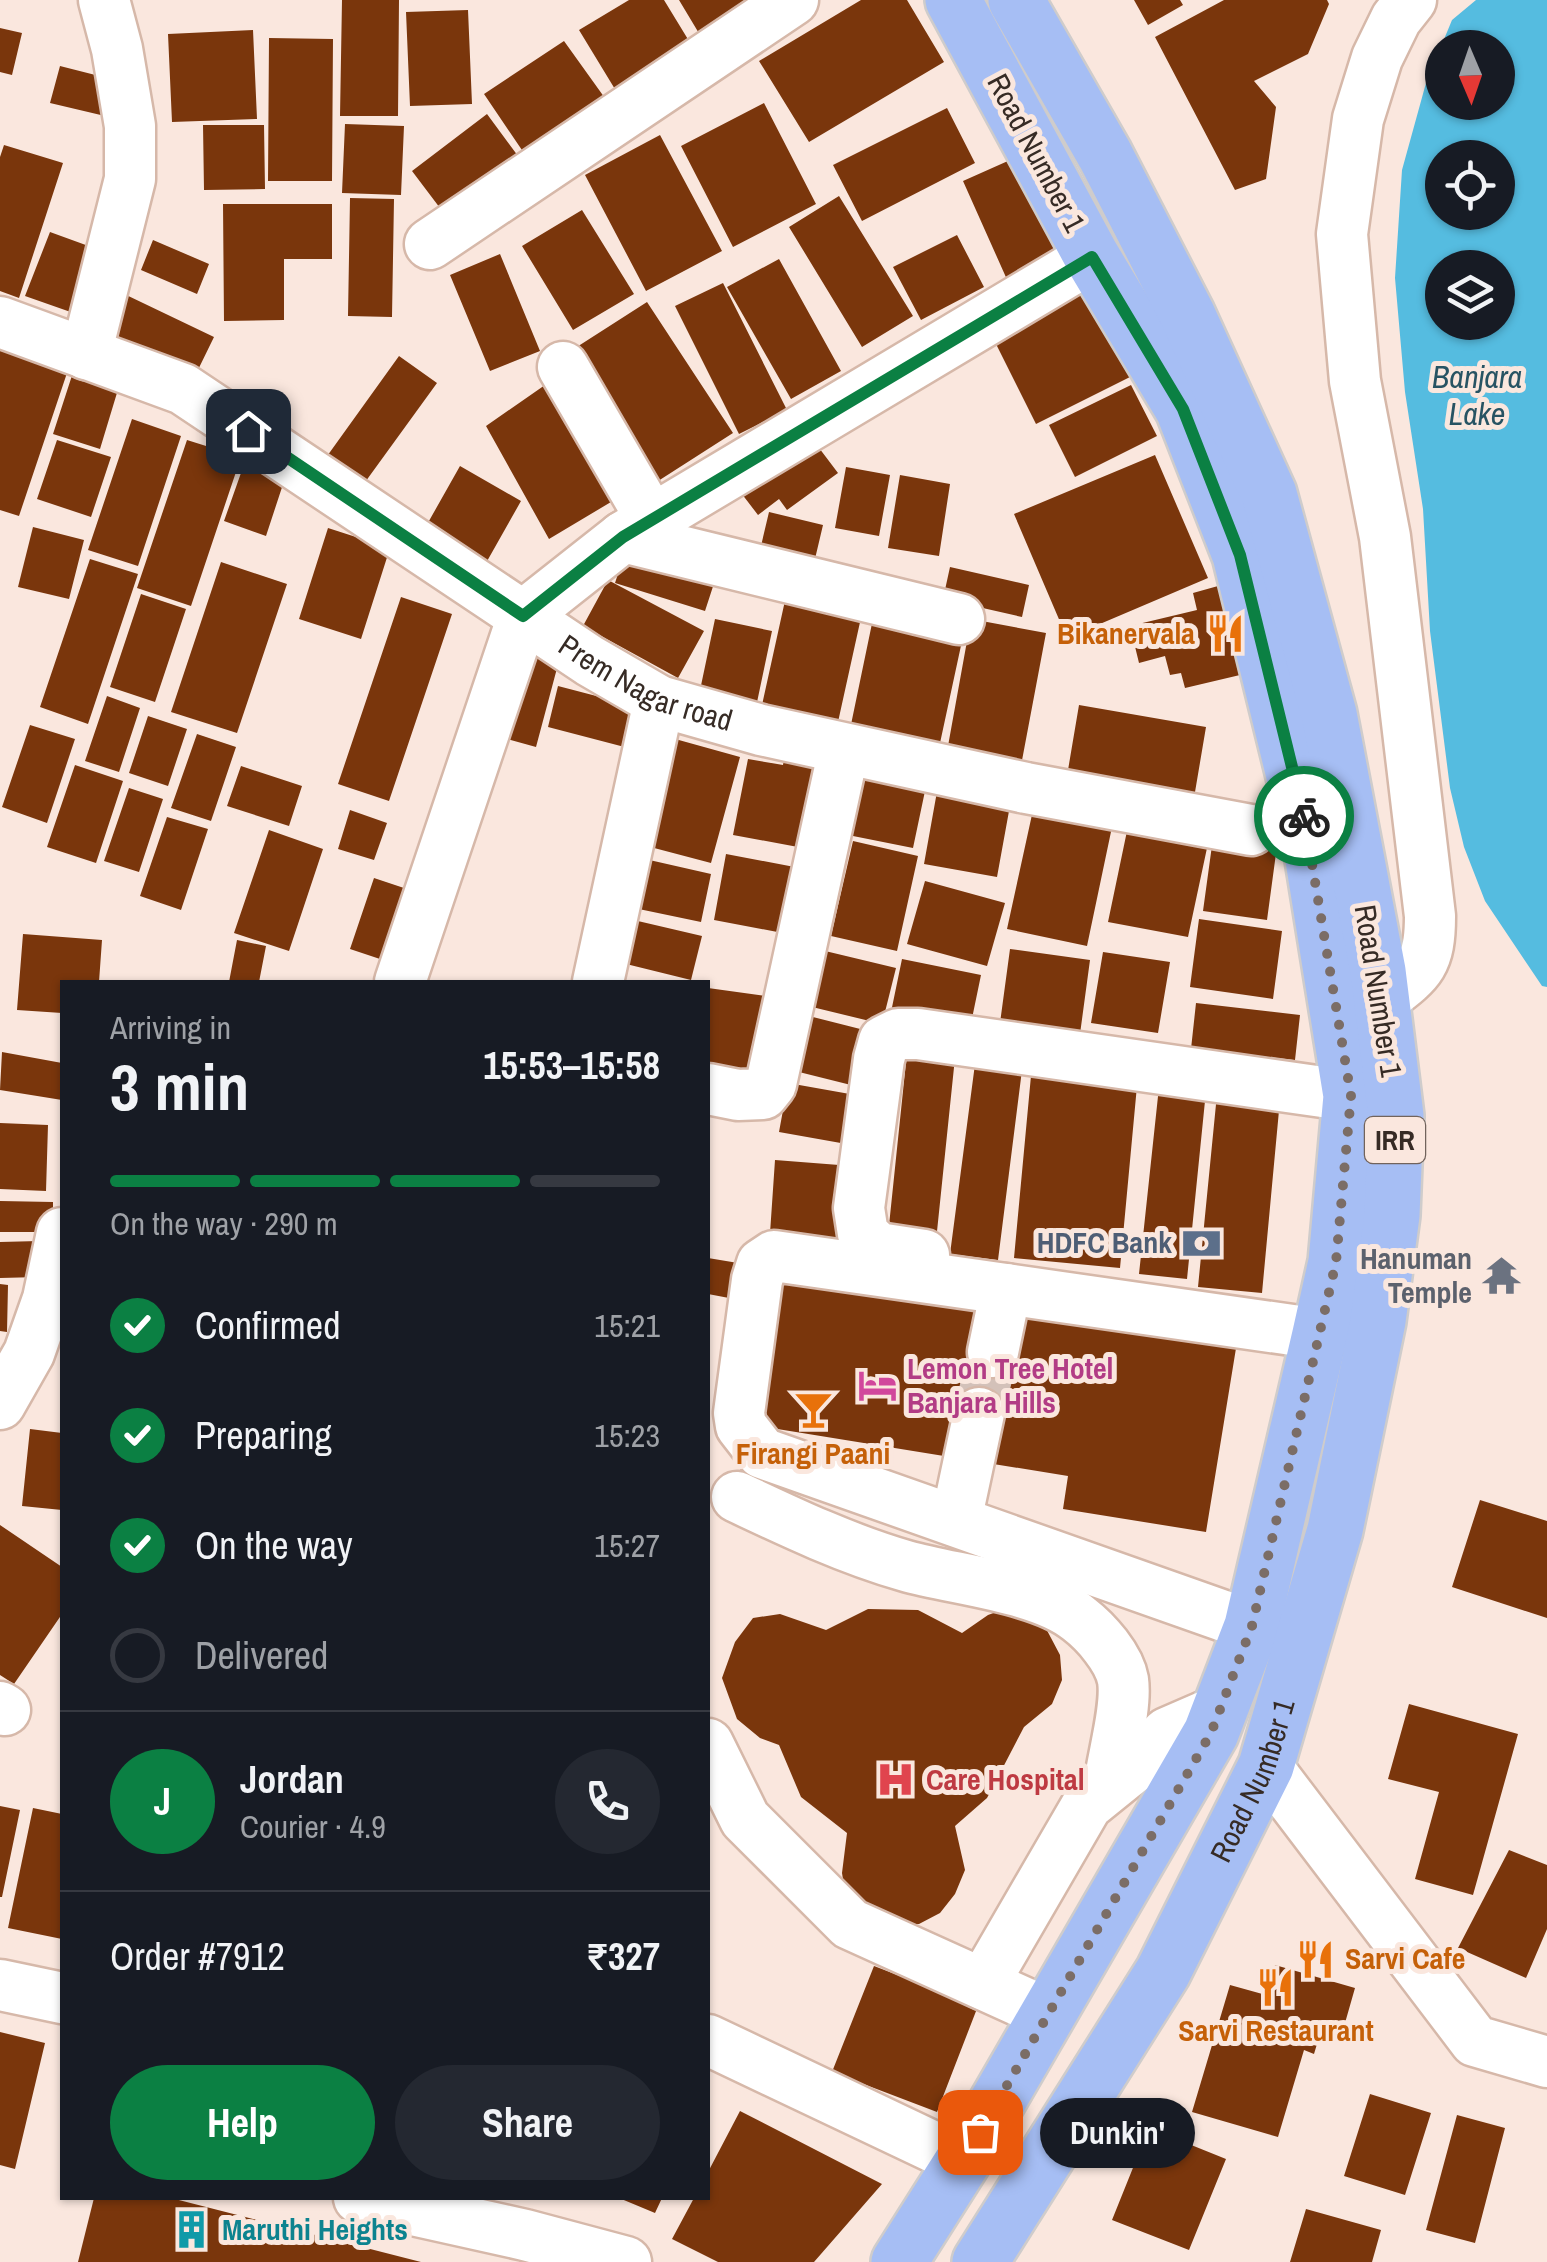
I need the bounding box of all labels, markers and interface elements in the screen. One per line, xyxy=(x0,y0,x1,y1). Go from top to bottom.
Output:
north arrow xyxy=(1425,30,1515,120)
map controls xyxy=(1425,30,1515,340)
street label: Road Number 1 xyxy=(978,66,1095,239)
button: locate xyxy=(1425,140,1515,230)
button: layers xyxy=(1425,250,1515,340)
water label: Banjara Lake xyxy=(1432,355,1522,435)
pin xyxy=(206,389,291,474)
icon: home xyxy=(221,404,276,459)
place label: Bikanervala xyxy=(1057,613,1195,653)
restaurant icon: Bikanervala xyxy=(1204,613,1246,655)
street label: Prem Nagar road xyxy=(551,625,737,740)
courier xyxy=(1254,766,1354,866)
icon: bike xyxy=(1277,789,1332,844)
street label: Road Number 1 xyxy=(1346,902,1412,1080)
text: Arriving in xyxy=(110,1006,231,1049)
text: 15:53–15:58 xyxy=(483,1040,660,1091)
text: 3 min xyxy=(110,1043,249,1130)
road number: IRR xyxy=(1365,1117,1425,1163)
text: On the way · 290 m xyxy=(110,1202,338,1245)
place label: HDFC Bank xyxy=(1037,1222,1172,1262)
bank icon: HDFC Bank xyxy=(1181,1222,1223,1264)
place label: Hanuman Temple xyxy=(1360,1238,1472,1312)
temple icon: Hanuman Temple xyxy=(1481,1255,1523,1297)
icon: check xyxy=(110,1298,165,1353)
text: Confirmed xyxy=(195,1300,340,1351)
text: 15:21 xyxy=(594,1304,660,1347)
place label: Lemon Tree Hotel Banjara Hills xyxy=(907,1348,1113,1422)
hotel icon: Lemon Tree Hotel Banjara Hills xyxy=(856,1365,898,1407)
bar icon: Firangi Paani xyxy=(792,1389,834,1431)
icon: check xyxy=(110,1408,165,1463)
text: Preparing xyxy=(195,1410,332,1461)
text: 15:23 xyxy=(594,1414,660,1457)
place label: Firangi Paani xyxy=(736,1433,890,1473)
icon: check xyxy=(110,1518,165,1573)
text: On the way xyxy=(195,1520,353,1571)
text: 15:27 xyxy=(594,1524,660,1567)
text: Delivered xyxy=(195,1630,328,1681)
street label: Road Number 1 xyxy=(1200,1694,1304,1868)
button: phone xyxy=(555,1749,660,1854)
text: Jordan xyxy=(240,1754,344,1805)
hospital icon: Care Hospital xyxy=(875,1759,917,1801)
place label: Care Hospital xyxy=(926,1759,1085,1799)
text: J xyxy=(154,1776,171,1827)
text: Courier · 4.9 xyxy=(240,1805,386,1848)
text: Order #7912 xyxy=(110,1931,285,1982)
text: ₹327 xyxy=(586,1931,660,1982)
restaurant icon: Sarvi Cafe xyxy=(1294,1938,1336,1980)
place label: Sarvi Cafe xyxy=(1345,1938,1465,1978)
restaurant icon: Sarvi Restaurant xyxy=(1255,1966,1297,2008)
place label: Sarvi Restaurant xyxy=(1178,2010,1374,2050)
button: Help xyxy=(110,2065,375,2180)
button: Share xyxy=(395,2065,660,2180)
pin xyxy=(938,2090,1023,2175)
callout: Dunkin' xyxy=(1040,2097,1195,2167)
icon: bag xyxy=(953,2105,1008,2160)
text: Dunkin' xyxy=(1070,2111,1165,2154)
building icon: Maruthi Heights xyxy=(171,2209,213,2251)
place label: Maruthi Heights xyxy=(222,2209,408,2249)

